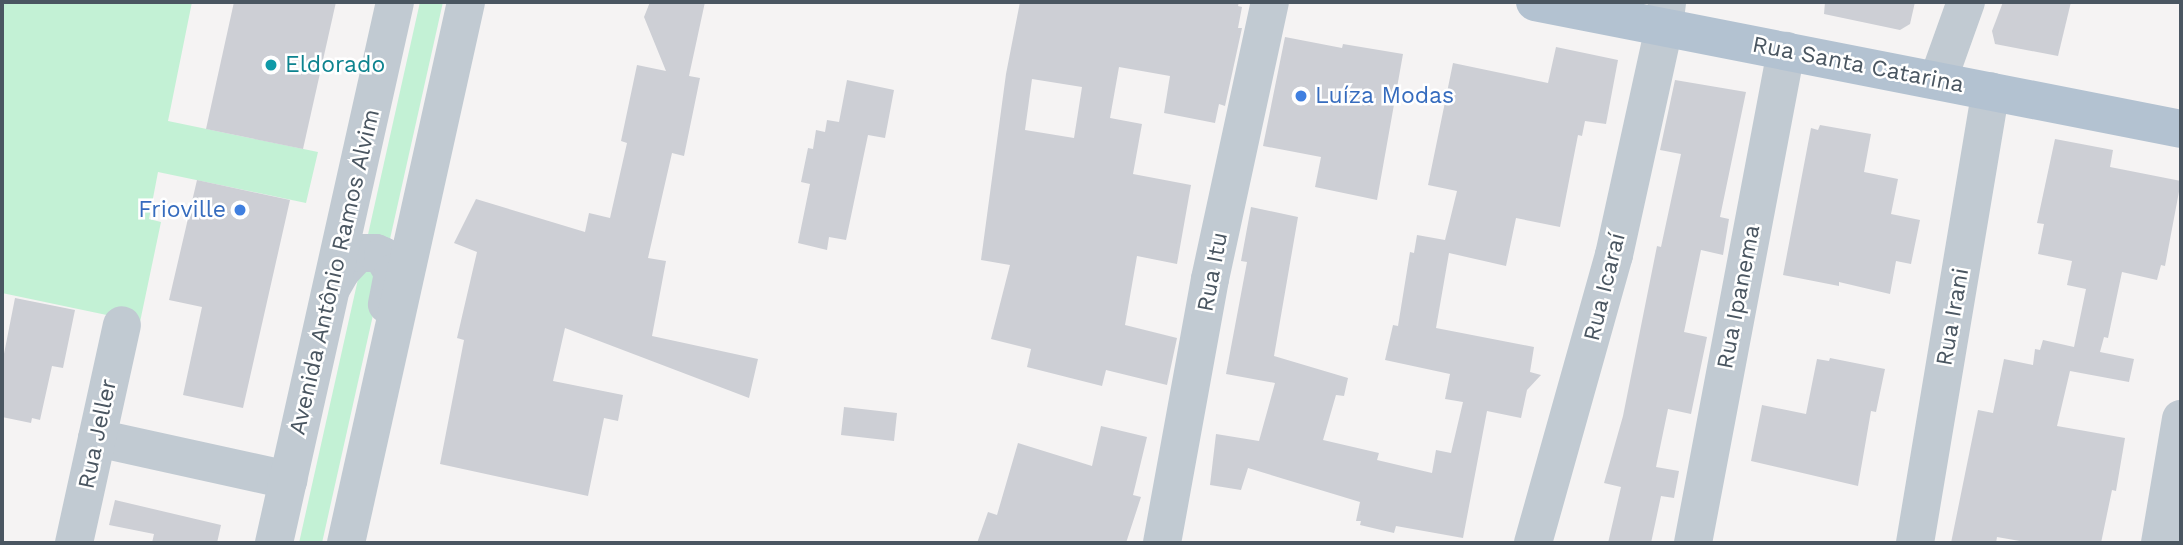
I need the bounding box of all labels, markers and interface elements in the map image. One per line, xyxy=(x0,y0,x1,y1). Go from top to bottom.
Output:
street label: Rua Santa Catarina xyxy=(1749,31,1967,99)
place label: Eldorado xyxy=(285,51,385,79)
marker: Eldorado xyxy=(263,57,279,73)
place label: Luíza Modas xyxy=(1315,82,1455,110)
marker: Luíza Modas xyxy=(1293,88,1309,104)
street label: Avenida Antônio Ramos Alvim xyxy=(284,105,386,439)
place label: Frioville xyxy=(138,196,226,224)
marker: Frioville xyxy=(232,202,248,218)
street label: Rua Ipanema xyxy=(1711,222,1767,372)
street label: Rua Itu xyxy=(1192,230,1234,314)
street label: Rua Icaraí xyxy=(1578,230,1632,344)
street label: Rua Irani xyxy=(1931,266,1975,368)
street label: Rua Jeller xyxy=(73,376,123,492)

